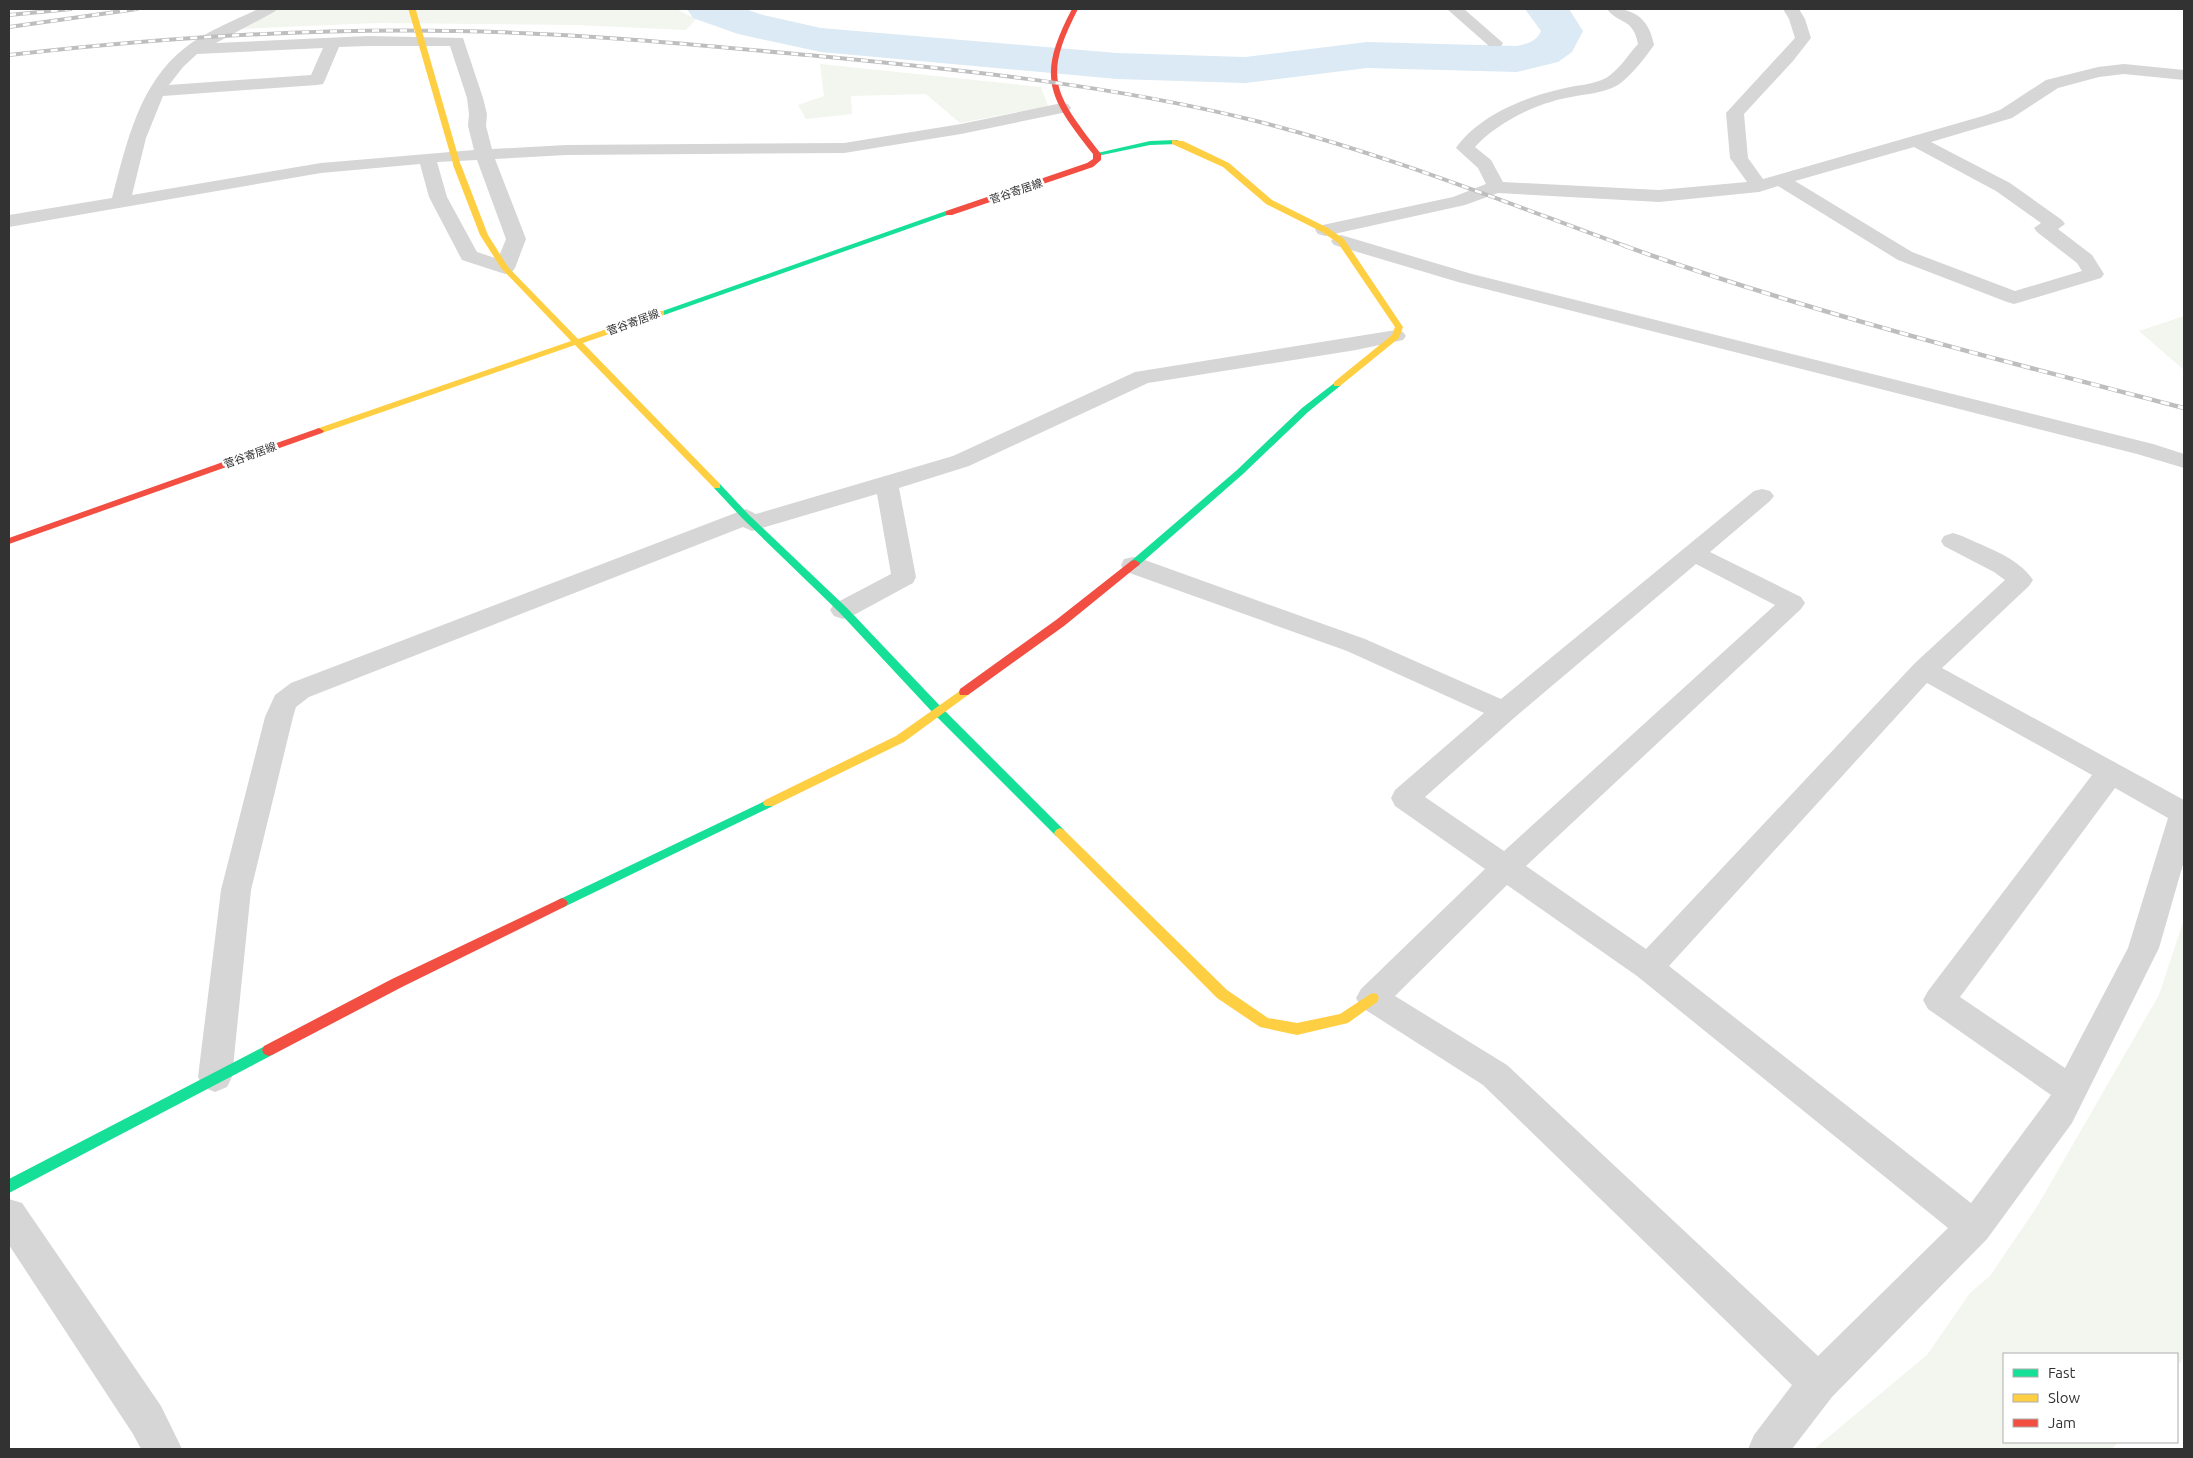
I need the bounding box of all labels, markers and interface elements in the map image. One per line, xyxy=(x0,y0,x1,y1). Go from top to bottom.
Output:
street label: 菅谷寄居線 xyxy=(988,176,1044,206)
street label: 菅谷寄居線 xyxy=(605,307,661,337)
street label: 菅谷寄居線 xyxy=(222,440,278,470)
legend xyxy=(2003,1353,2178,1443)
text: Fast xyxy=(2048,1364,2076,1381)
text: Slow xyxy=(2048,1389,2081,1406)
text: Jam xyxy=(2048,1414,2076,1431)

